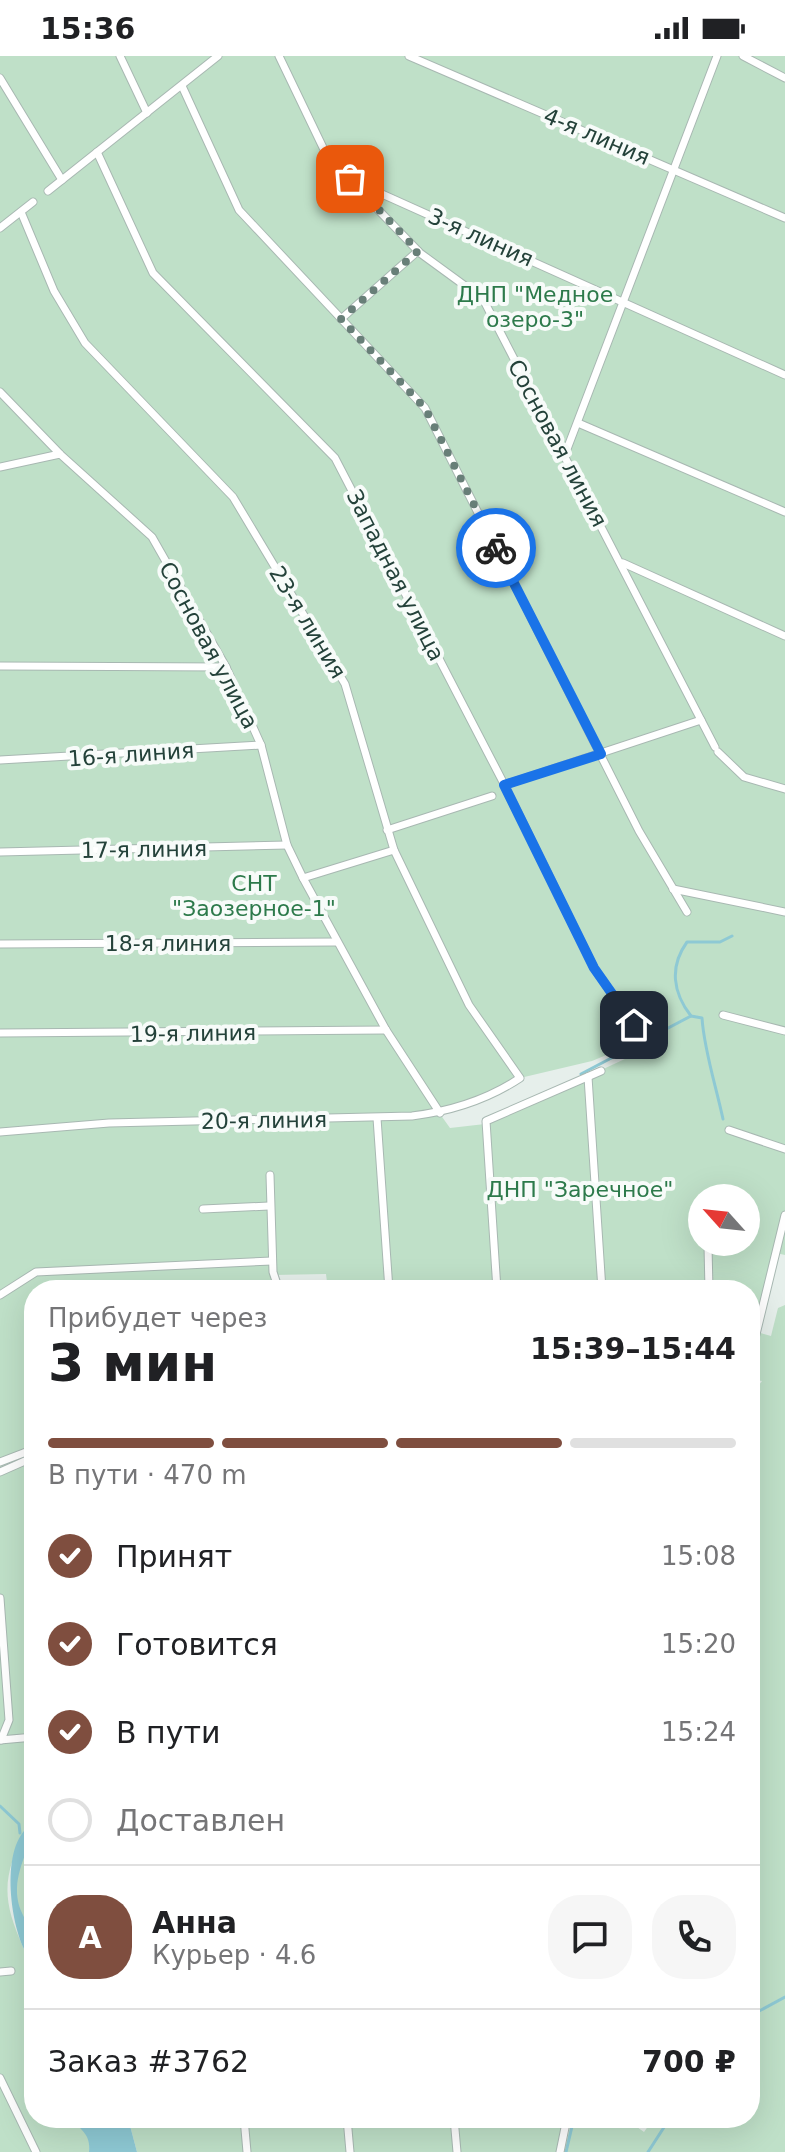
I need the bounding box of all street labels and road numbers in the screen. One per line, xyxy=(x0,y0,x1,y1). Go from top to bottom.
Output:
street label: 4-я линия xyxy=(540,103,653,170)
street label: 3-я линия xyxy=(424,203,537,272)
street label: Сосновая линия xyxy=(503,355,612,531)
street label: Западная улица xyxy=(342,486,450,665)
street label: Сосновая улица xyxy=(154,558,263,733)
street label: 23-я линия xyxy=(264,562,351,683)
street label: 16-я линия xyxy=(67,738,195,771)
street label: 17-я линия xyxy=(81,836,207,863)
street label: 18-я линия xyxy=(105,931,231,956)
street label: 19-я линия xyxy=(130,1020,256,1047)
street label: 20-я линия xyxy=(201,1107,327,1134)

